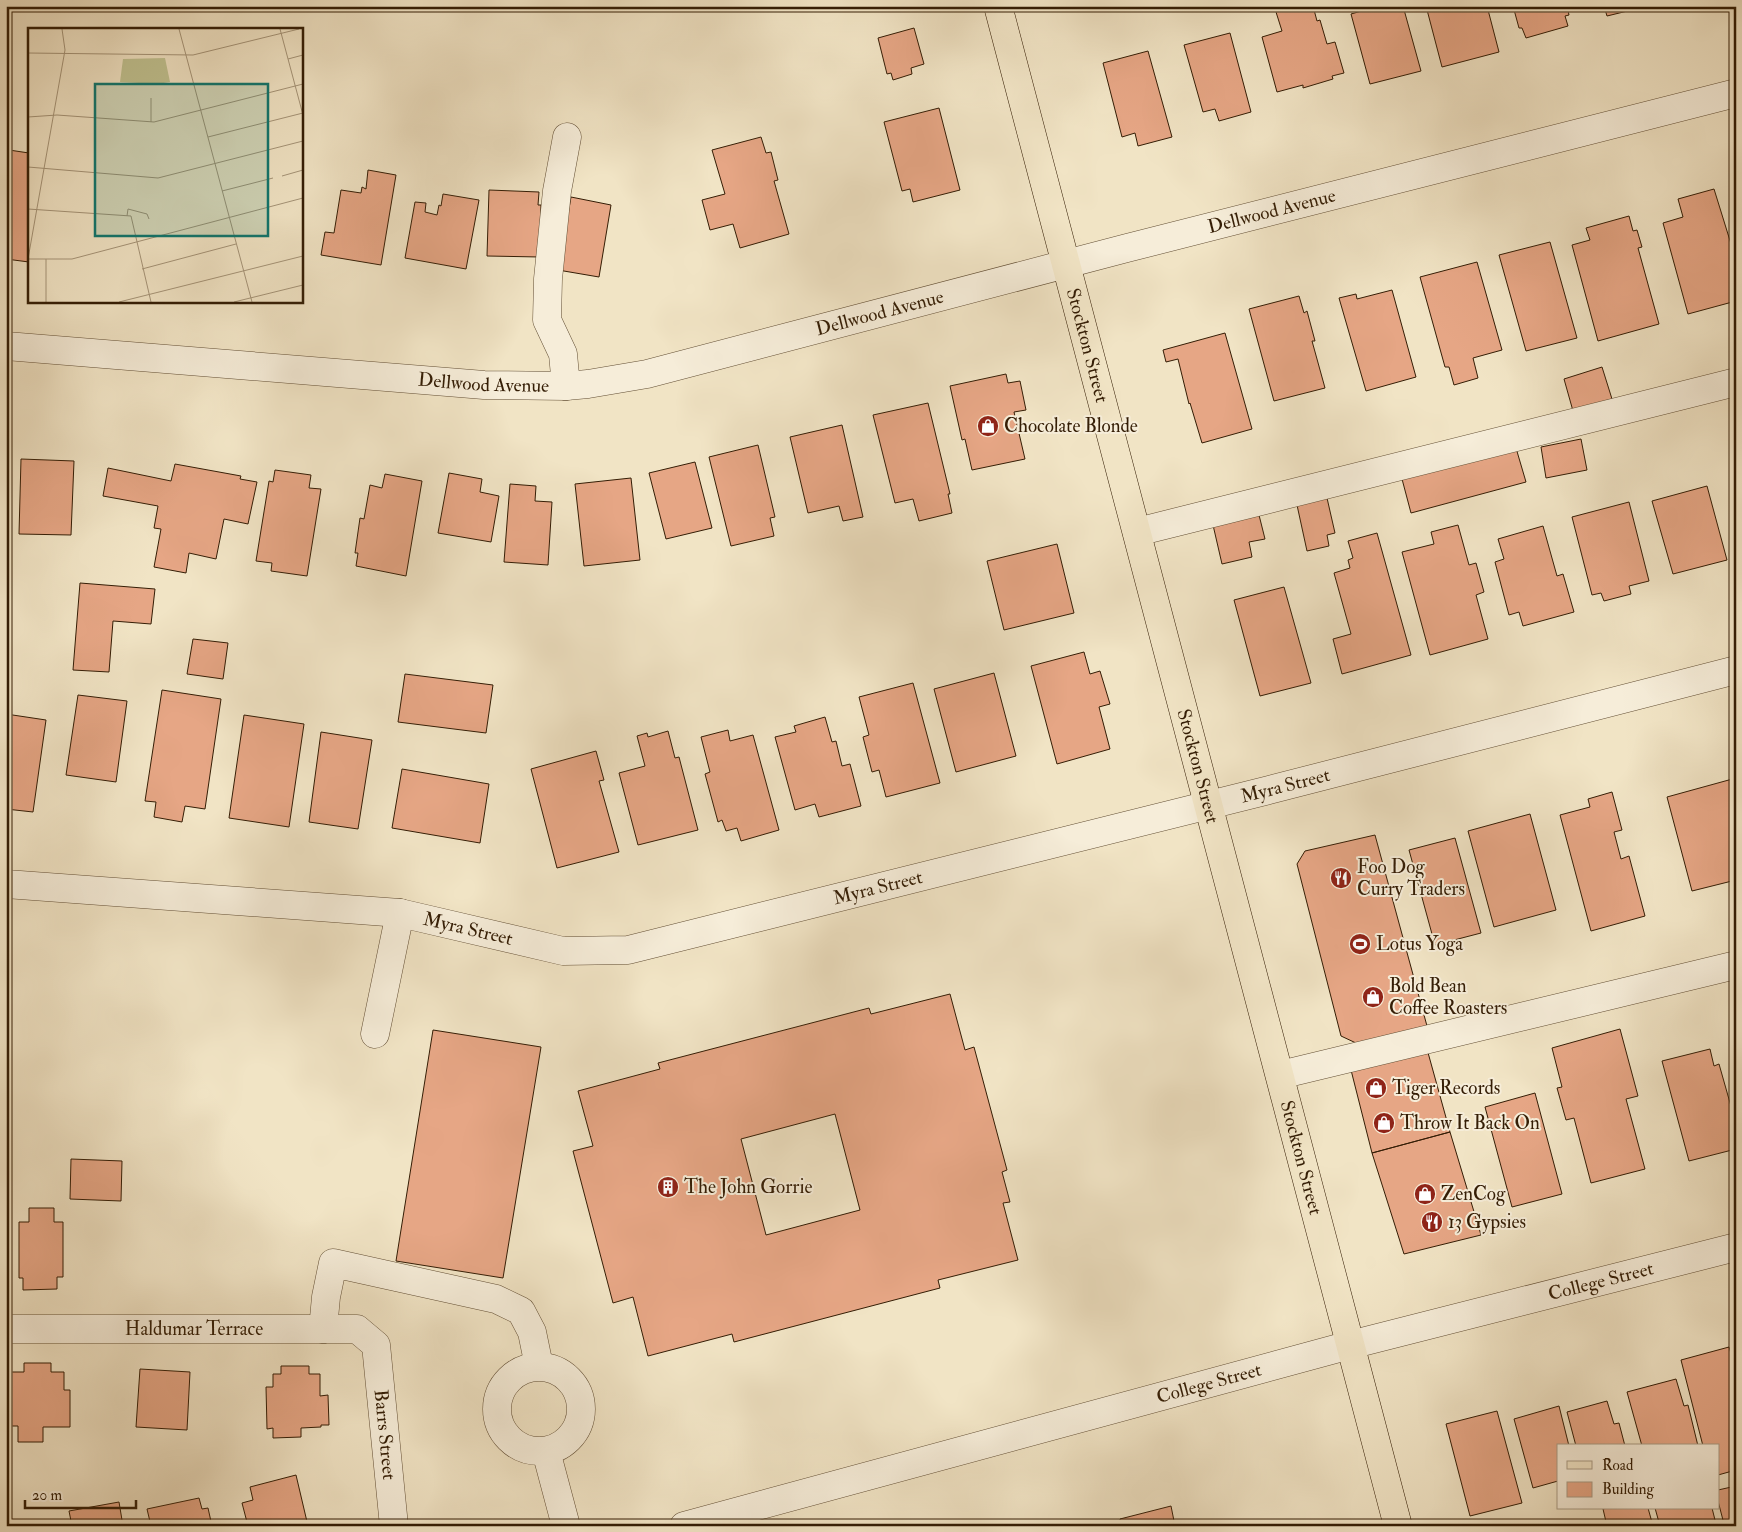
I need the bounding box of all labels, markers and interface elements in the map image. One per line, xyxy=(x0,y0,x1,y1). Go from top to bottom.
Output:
inset map xyxy=(28,28,302,302)
street label: Dellwood Avenue xyxy=(1205,183,1338,239)
street label: Dellwood Avenue xyxy=(813,285,946,341)
street label: Stockton Street xyxy=(1061,286,1114,405)
street label: Dellwood Avenue xyxy=(417,368,549,398)
shop icon: Chocolate Blonde xyxy=(976,414,1000,438)
place label: Chocolate Blonde xyxy=(1004,414,1138,438)
street label: Stockton Street xyxy=(1171,706,1225,826)
street label: Myra Street xyxy=(1238,763,1332,809)
place label: Foo Dog Curry Traders xyxy=(1357,855,1465,901)
street label: Myra Street xyxy=(831,865,925,910)
restaurant icon: Foo Dog Curry Traders xyxy=(1329,866,1353,890)
street label: Myra Street xyxy=(421,907,515,951)
sports icon: Lotus Yoga xyxy=(1348,932,1372,956)
place label: Lotus Yoga xyxy=(1376,932,1463,956)
place label: Bold Bean Coffee Roasters xyxy=(1389,974,1507,1020)
shop icon: Bold Bean Coffee Roasters xyxy=(1361,985,1385,1009)
shop icon: Tiger Records xyxy=(1364,1076,1388,1100)
place label: Tiger Records xyxy=(1392,1076,1500,1100)
street label: Stockton Street xyxy=(1275,1098,1328,1218)
shop icon: Throw It Back On xyxy=(1372,1111,1396,1135)
place label: Throw It Back On xyxy=(1400,1111,1540,1135)
building icon: The John Gorrie xyxy=(656,1175,680,1199)
place label: The John Gorrie xyxy=(684,1175,812,1199)
shop icon: ZenCog xyxy=(1413,1182,1437,1206)
place label: ZenCog xyxy=(1441,1182,1506,1206)
restaurant icon: 13 Gypsies xyxy=(1420,1210,1444,1234)
place label: 13 Gypsies xyxy=(1448,1210,1526,1235)
street label: College Street xyxy=(1546,1256,1656,1306)
street label: Haldumar Terrace xyxy=(125,1317,263,1341)
street label: College Street xyxy=(1154,1358,1264,1409)
street label: Barrs Street xyxy=(368,1388,401,1481)
legend xyxy=(1557,1444,1720,1510)
text: Road xyxy=(1602,1456,1634,1475)
scale bar xyxy=(25,1477,136,1509)
text: Building xyxy=(1602,1480,1654,1499)
text: 20 m xyxy=(32,1486,62,1505)

